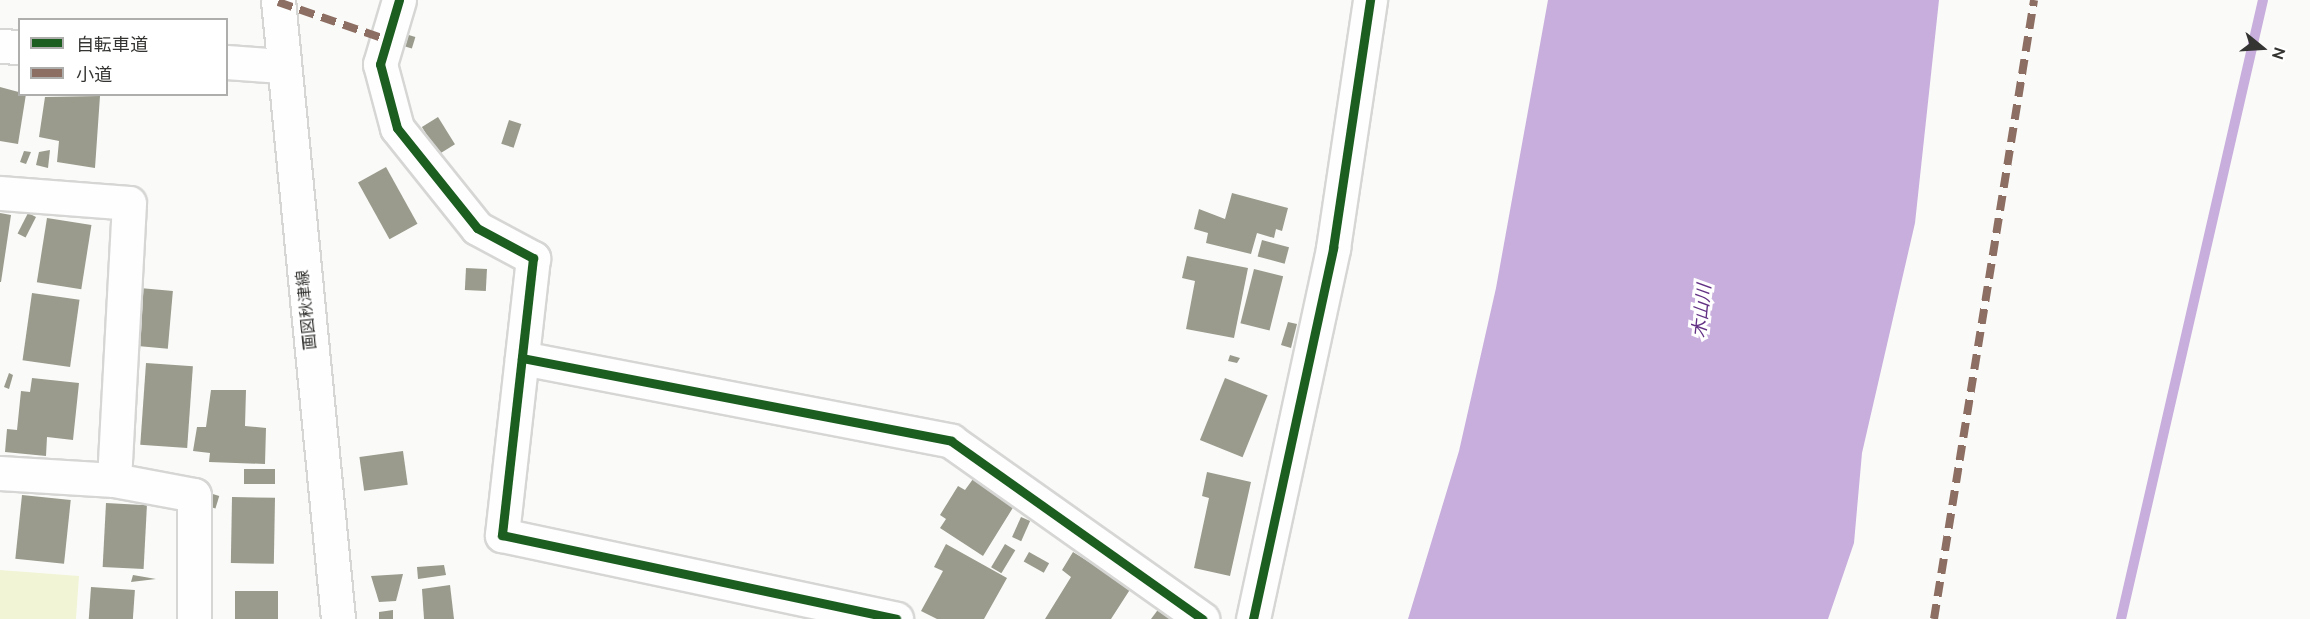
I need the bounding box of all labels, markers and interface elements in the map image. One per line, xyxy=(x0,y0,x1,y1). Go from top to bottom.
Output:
legend xyxy=(18,18,228,96)
north arrow xyxy=(2232,18,2292,78)
text: 自転車道 xyxy=(76,34,148,54)
text: N xyxy=(2269,45,2290,62)
text: 小道 xyxy=(76,64,112,84)
street label: 画図秋津線 xyxy=(292,269,320,351)
water label: 木山川 xyxy=(1687,283,1715,339)

